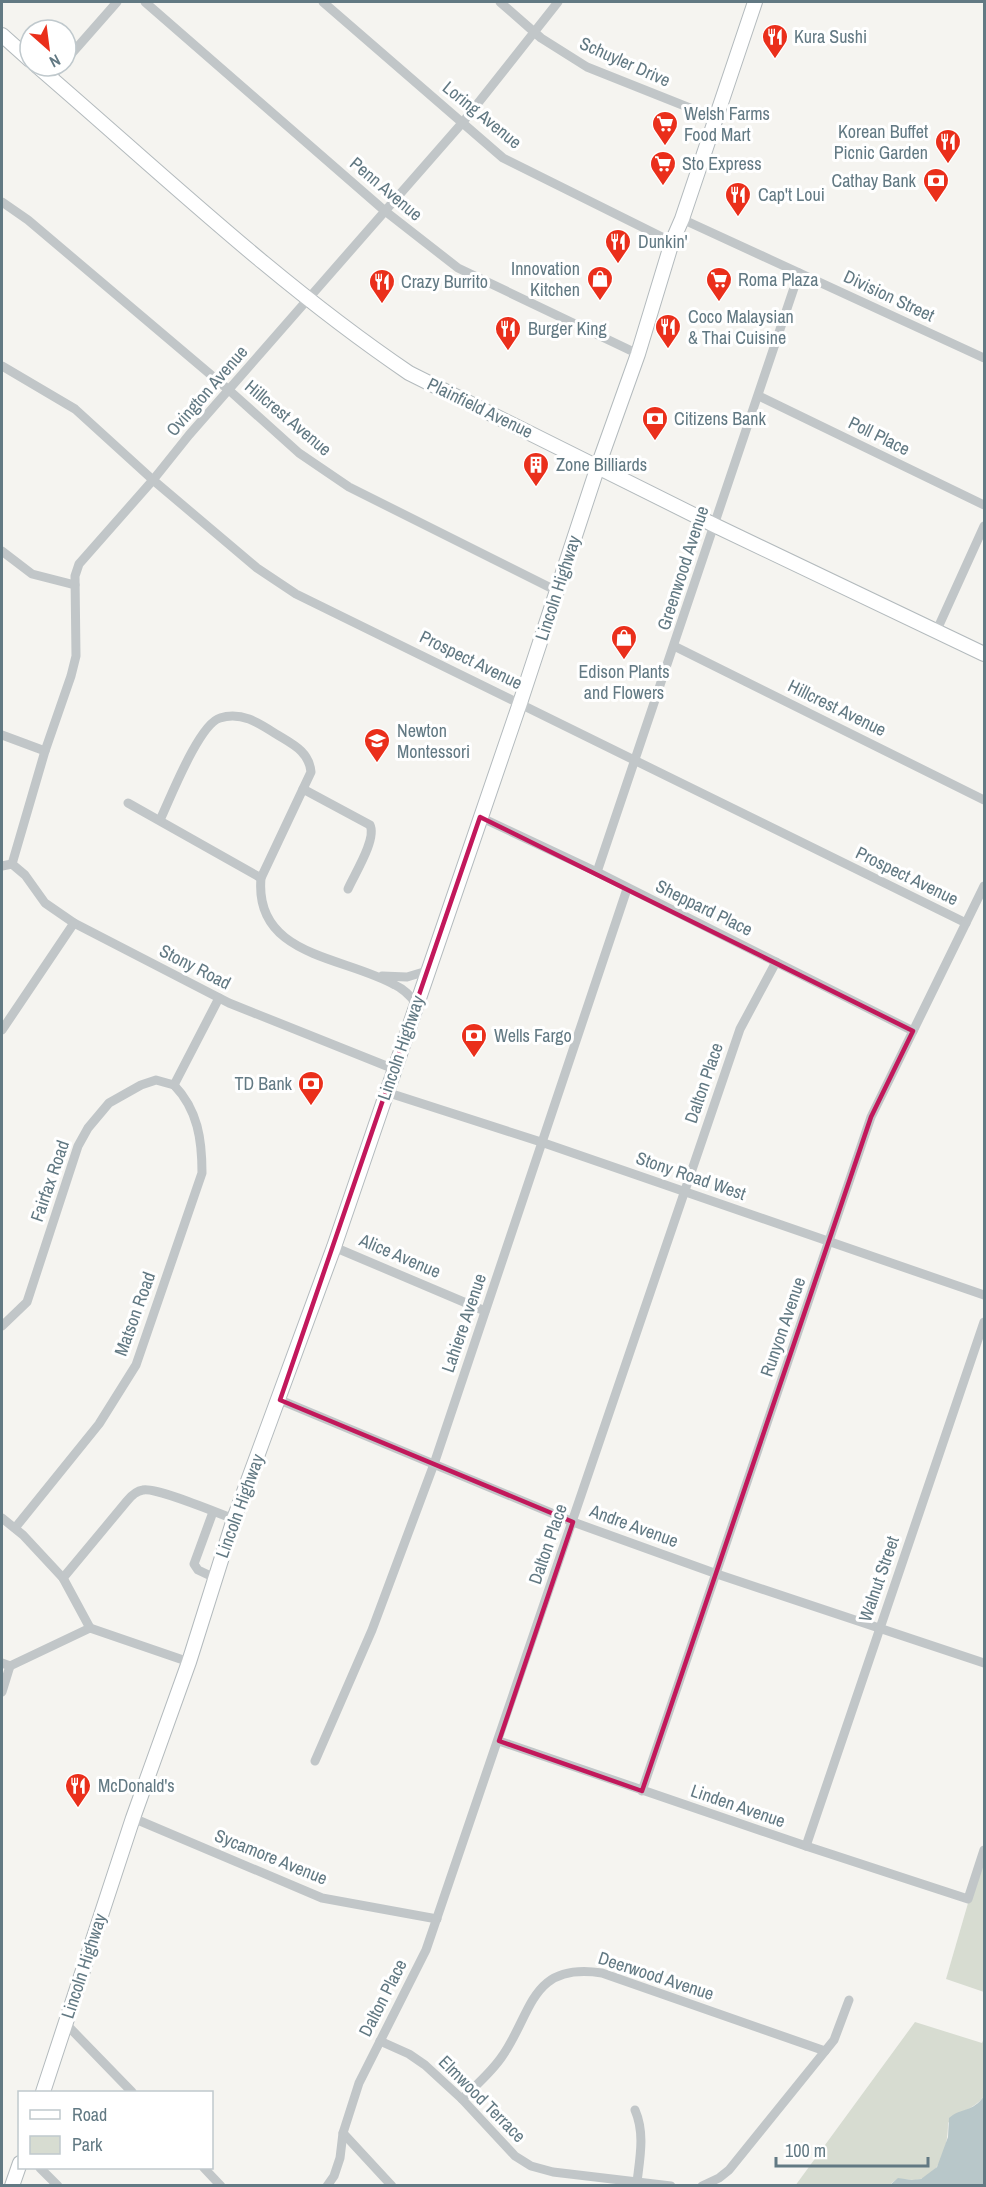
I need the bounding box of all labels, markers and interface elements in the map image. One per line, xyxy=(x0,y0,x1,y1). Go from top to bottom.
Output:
north arrow xyxy=(18,18,78,78)
restaurant icon: Kura Sushi xyxy=(760,22,790,60)
place label: Kura Sushi xyxy=(794,24,867,49)
street label: Schuyler Drive xyxy=(576,30,675,93)
text: N xyxy=(46,49,64,73)
street label: Loring Avenue xyxy=(438,75,527,154)
place label: Welsh Farms Food Mart xyxy=(684,101,770,147)
supermarket icon: Welsh Farms Food Mart xyxy=(650,109,680,147)
place label: Korean Buffet Picnic Garden xyxy=(834,119,928,165)
restaurant icon: Korean Buffet Picnic Garden xyxy=(933,127,963,165)
supermarket icon: Sto Express xyxy=(648,149,678,187)
street label: Penn Avenue xyxy=(345,151,428,226)
place label: Sto Express xyxy=(682,151,762,176)
bank icon: Cathay Bank xyxy=(921,166,951,204)
place label: Cathay Bank xyxy=(831,168,917,193)
restaurant icon: Cap't Loui xyxy=(723,180,753,218)
place label: Cap't Loui xyxy=(758,182,825,207)
restaurant icon: Dunkin' xyxy=(603,227,633,265)
place label: Dunkin' xyxy=(638,229,688,254)
place label: Innovation Kitchen xyxy=(511,256,580,302)
shop icon: Innovation Kitchen xyxy=(585,264,615,302)
street label: Division Street xyxy=(840,264,939,328)
supermarket icon: Roma Plaza xyxy=(704,265,734,303)
restaurant icon: Crazy Burrito xyxy=(367,267,397,305)
place label: Roma Plaza xyxy=(738,267,818,292)
place label: Crazy Burrito xyxy=(401,269,488,294)
place label: Coco Malaysian & Thai Cuisine xyxy=(688,304,794,350)
restaurant icon: Coco Malaysian & Thai Cuisine xyxy=(653,312,683,350)
restaurant icon: Burger King xyxy=(493,314,523,352)
place label: Burger King xyxy=(528,316,608,341)
street label: Ovington Avenue xyxy=(160,340,253,442)
street label: Plainfield Avenue xyxy=(423,371,537,444)
street label: Hillcrest Avenue xyxy=(240,374,337,461)
bank icon: Citizens Bank xyxy=(640,404,670,442)
place label: Citizens Bank xyxy=(674,406,767,431)
street label: Poll Place xyxy=(844,410,914,461)
building icon: Zone Billiards xyxy=(521,450,551,488)
place label: Zone Billiards xyxy=(556,452,647,477)
street label: Greenwood Avenue xyxy=(651,502,714,633)
street label: Lincoln Highway xyxy=(529,532,586,644)
shop icon: Edison Plants and Flowers xyxy=(609,623,639,661)
street label: Prospect Avenue xyxy=(416,624,527,695)
place label: Edison Plants and Flowers xyxy=(578,659,670,705)
street label: Hillcrest Avenue xyxy=(784,673,891,742)
place label: Newton Montessori xyxy=(397,718,470,764)
school or university icon: Newton Montessori xyxy=(362,726,392,764)
street label: Prospect Avenue xyxy=(852,840,963,911)
street label: Sheppard Place xyxy=(652,873,757,942)
street label: Stony Road xyxy=(155,938,235,995)
street label: Lincoln Highway xyxy=(371,992,430,1103)
bank icon: Wells Fargo xyxy=(459,1021,489,1059)
place label: Wells Fargo xyxy=(494,1023,572,1048)
street label: Dalton Place xyxy=(678,1039,729,1126)
bank icon: TD Bank xyxy=(296,1069,326,1107)
place label: TD Bank xyxy=(235,1071,293,1096)
street label: Fairfax Road xyxy=(24,1137,75,1225)
street label: Stony Road West xyxy=(633,1145,749,1206)
street label: Alice Avenue xyxy=(355,1227,445,1284)
street label: Matson Road xyxy=(108,1268,161,1359)
street label: Lahiere Avenue xyxy=(435,1270,492,1376)
street label: Runyon Avenue xyxy=(754,1274,811,1380)
street label: Lincoln Highway xyxy=(209,1450,270,1561)
street label: Andre Avenue xyxy=(586,1498,682,1553)
street label: Dalton Place xyxy=(522,1500,573,1587)
street label: Walnut Street xyxy=(852,1533,905,1625)
restaurant icon: McDonald's xyxy=(63,1771,93,1809)
place label: McDonald's xyxy=(98,1773,175,1798)
street label: Linden Avenue xyxy=(688,1778,789,1833)
street label: Sycamore Avenue xyxy=(211,1823,331,1891)
street label: Lincoln Highway xyxy=(55,1910,112,2022)
street label: Deerwood Avenue xyxy=(595,1945,717,2006)
street label: Dalton Place xyxy=(352,1955,413,2041)
street label: Elmwood Terrace xyxy=(433,2050,531,2148)
legend xyxy=(18,2091,213,2169)
text: Road xyxy=(72,2102,107,2127)
scale bar xyxy=(776,2130,928,2168)
text: Park xyxy=(72,2132,103,2157)
text: 100 m xyxy=(785,2138,826,2163)

